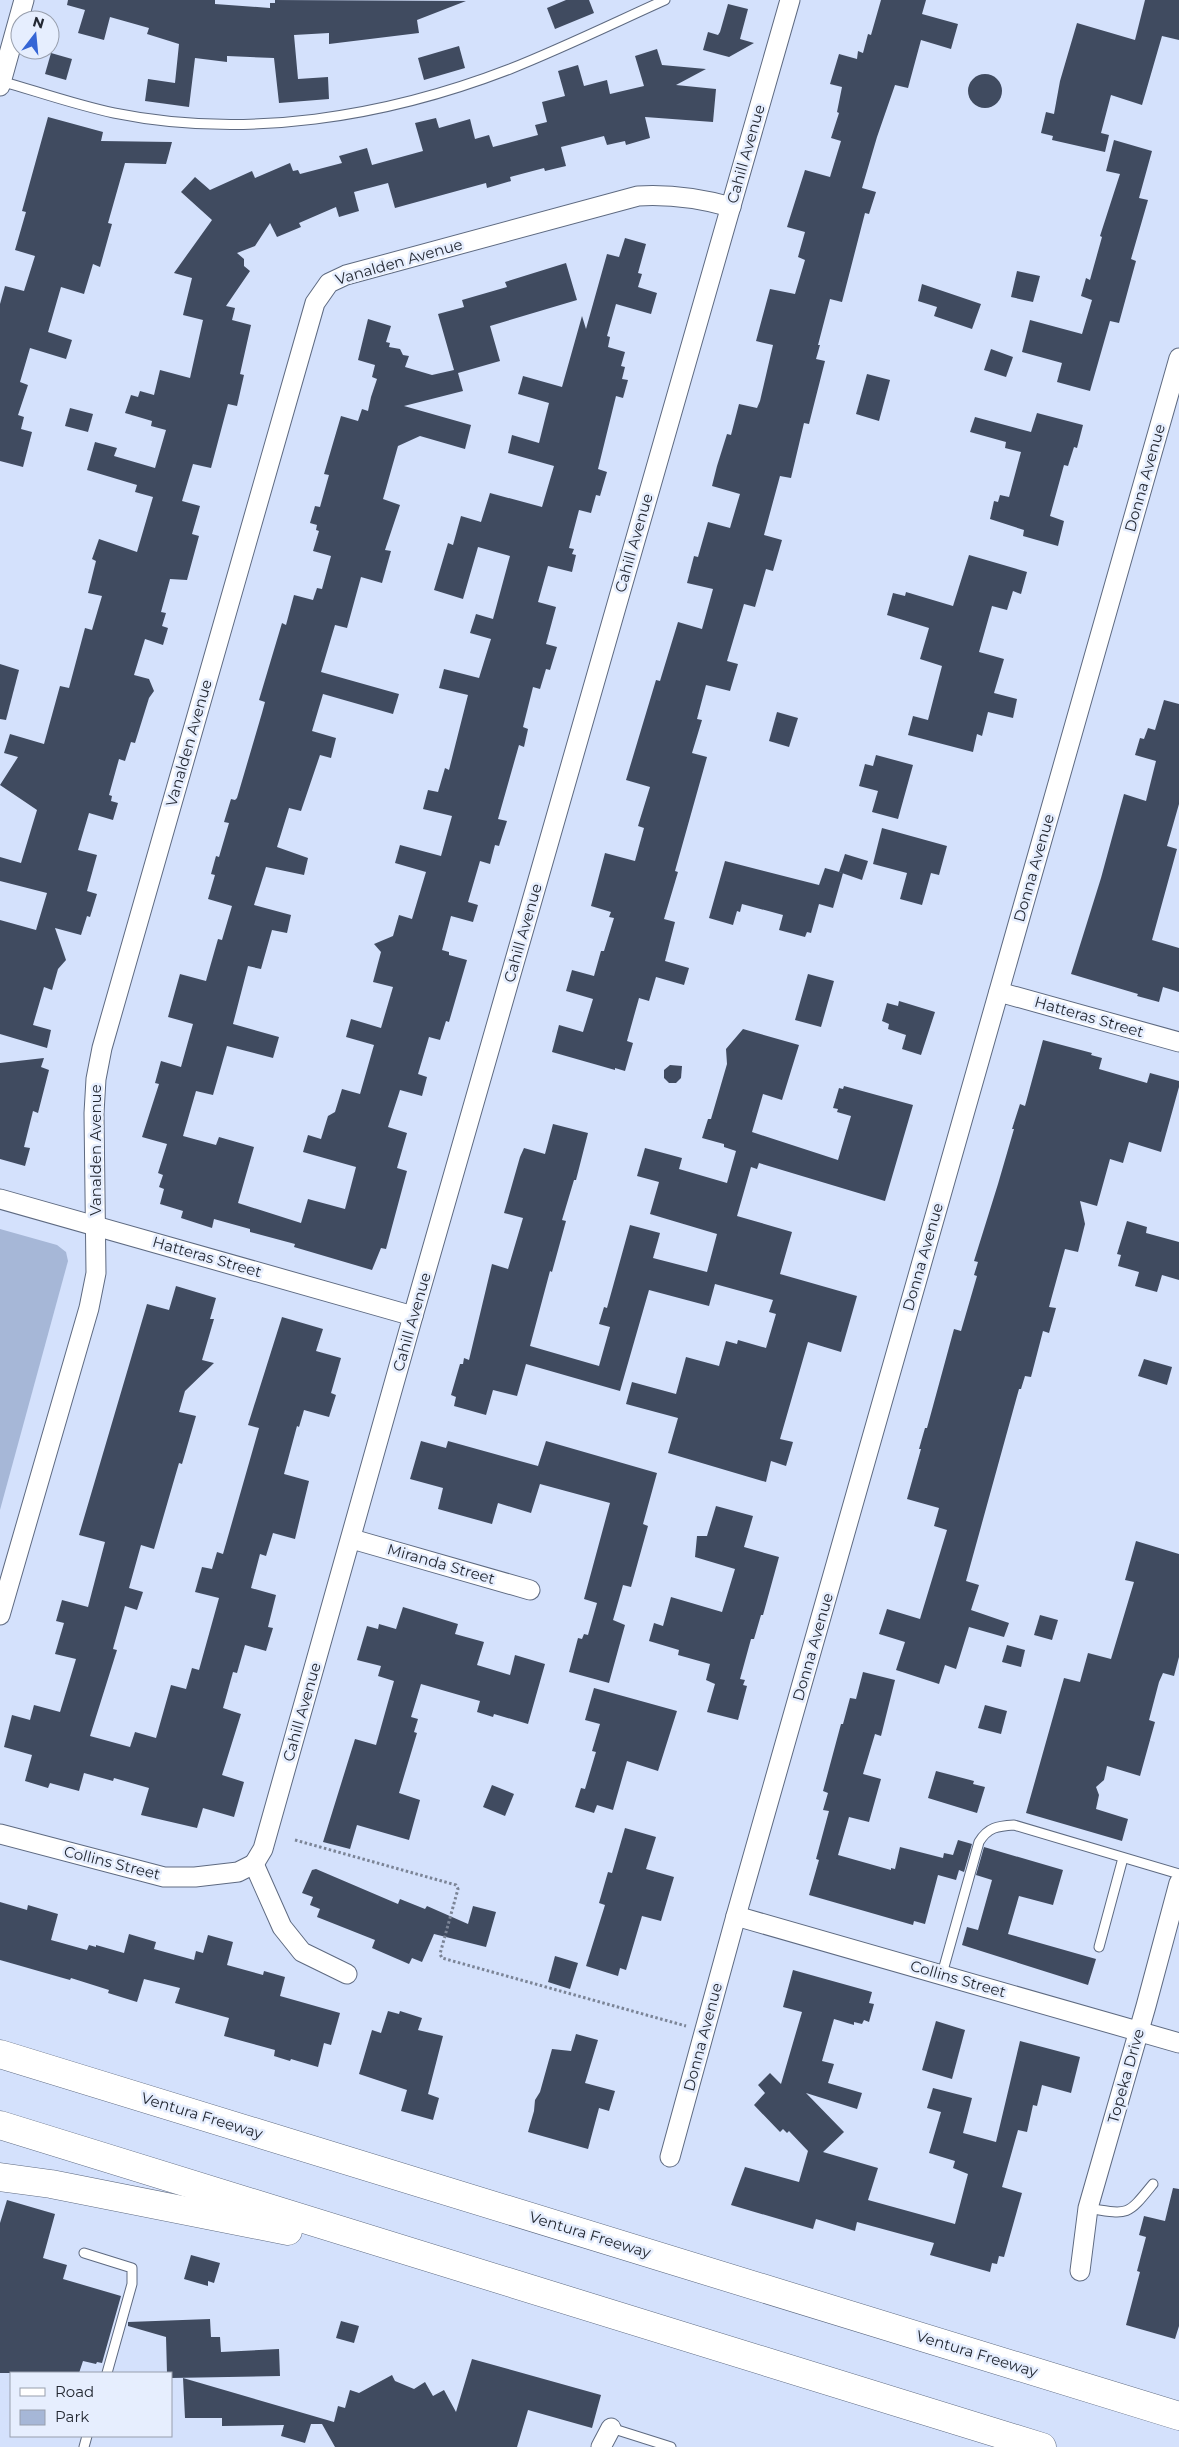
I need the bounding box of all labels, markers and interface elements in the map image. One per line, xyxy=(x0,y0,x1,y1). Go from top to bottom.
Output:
north arrow xyxy=(10,10,60,60)
text: N xyxy=(31,12,47,33)
street label: Cahill Avenue xyxy=(722,102,769,206)
street label: Vanalden Avenue xyxy=(333,234,465,289)
street label: Donna Avenue xyxy=(1120,422,1169,534)
street label: Cahill Avenue xyxy=(610,491,657,595)
street label: Vanalden Avenue xyxy=(161,677,216,809)
street label: Donna Avenue xyxy=(1009,812,1058,924)
street label: Cahill Avenue xyxy=(499,881,546,985)
street label: Hatteras Street xyxy=(1032,992,1146,1041)
street label: Vanalden Avenue xyxy=(86,1084,105,1216)
street label: Donna Avenue xyxy=(898,1201,947,1313)
street label: Hatteras Street xyxy=(150,1232,264,1281)
street label: Cahill Avenue xyxy=(388,1270,435,1374)
street label: Miranda Street xyxy=(385,1539,497,1588)
street label: Donna Avenue xyxy=(788,1591,837,1703)
street label: Cahill Avenue xyxy=(278,1660,325,1764)
street label: Collins Street xyxy=(62,1841,162,1884)
street label: Collins Street xyxy=(908,1956,1008,2001)
street label: Donna Avenue xyxy=(679,1981,726,2093)
street label: Topeka Drive xyxy=(1103,2026,1148,2125)
street label: Ventura Freeway xyxy=(139,2088,266,2143)
street label: Ventura Freeway xyxy=(527,2207,654,2262)
street label: Ventura Freeway xyxy=(914,2326,1041,2381)
legend xyxy=(10,2372,172,2437)
text: Road xyxy=(55,2382,94,2401)
text: Park xyxy=(55,2407,89,2426)

